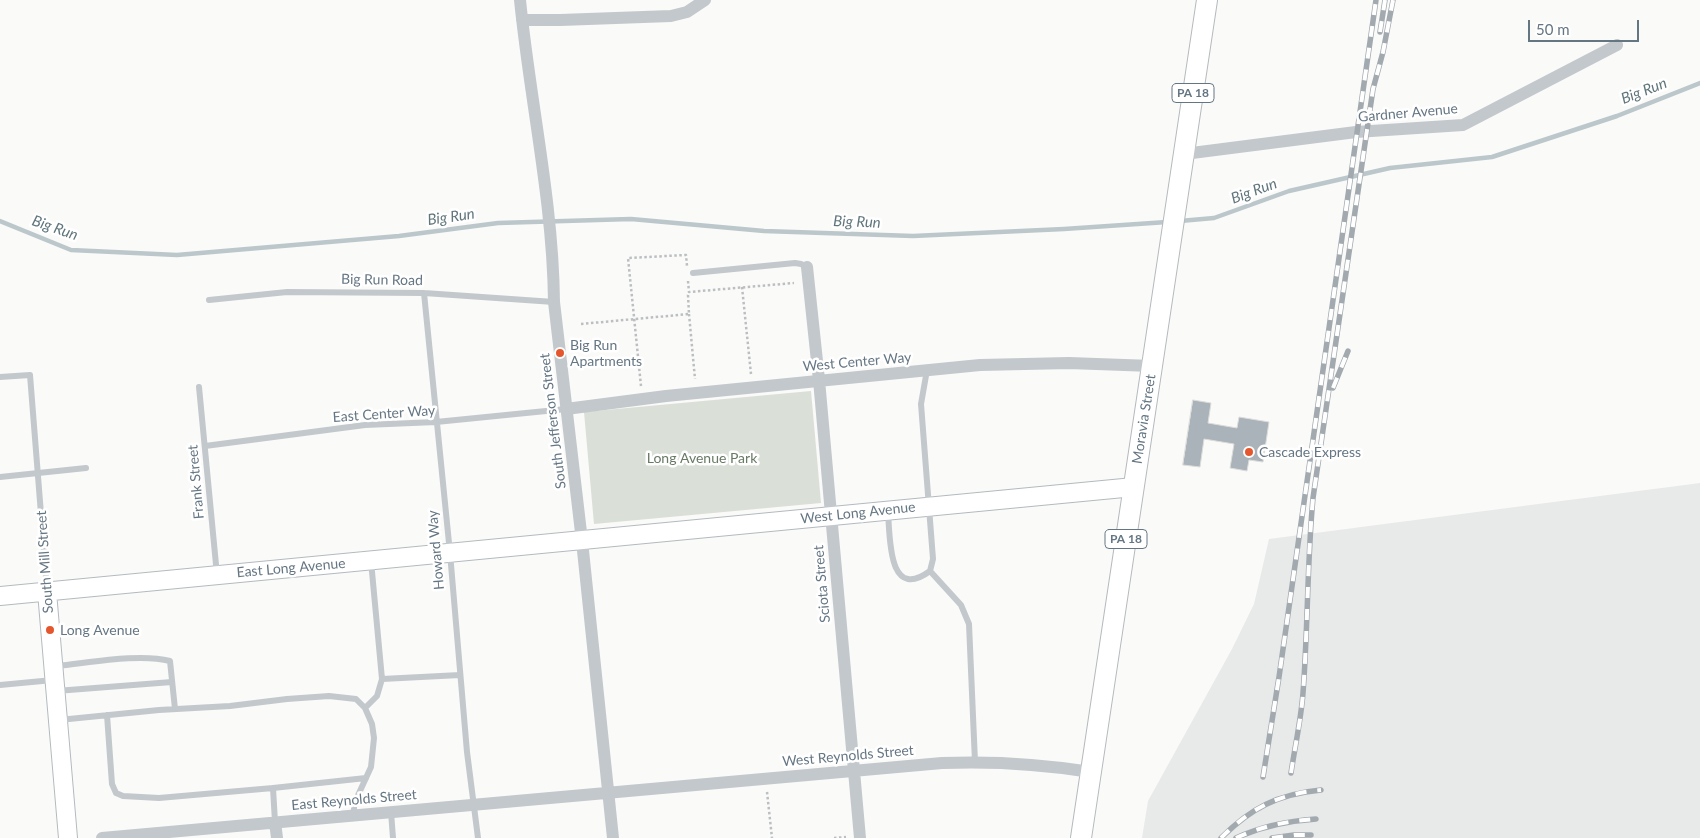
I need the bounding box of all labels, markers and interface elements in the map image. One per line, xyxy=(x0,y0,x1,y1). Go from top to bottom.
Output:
scale bar xyxy=(1530,10,1641,42)
text: 50 m xyxy=(1536,20,1570,38)
water label: Big Run xyxy=(1619,74,1669,108)
road number: PA 18 xyxy=(1172,84,1214,102)
street label: Gardner Avenue xyxy=(1357,100,1459,126)
water label: Big Run xyxy=(1229,174,1279,208)
water label: Big Run xyxy=(426,205,476,229)
water label: Big Run xyxy=(30,212,80,244)
water label: Big Run xyxy=(833,212,881,232)
street label: Big Run Road xyxy=(341,271,423,289)
place label: Big Run Apartments xyxy=(570,337,642,370)
marker: Big Run Apartments xyxy=(554,347,566,359)
street label: West Center Way xyxy=(802,349,912,375)
street label: South Jefferson Street xyxy=(536,352,570,490)
street label: Moravia Street xyxy=(1129,373,1159,465)
street label: East Center Way xyxy=(332,402,436,426)
street label: Frank Street xyxy=(184,444,208,520)
place label: Cascade Express xyxy=(1259,444,1361,460)
marker: Cascade Express xyxy=(1243,446,1255,458)
park label: Long Avenue Park xyxy=(647,450,757,466)
street label: West Long Avenue xyxy=(800,499,916,527)
street label: Howard Way xyxy=(424,509,448,591)
street label: South Mill Street xyxy=(33,510,57,614)
road number: PA 18 xyxy=(1105,530,1147,548)
street label: Sciota Street xyxy=(810,544,834,624)
street label: East Long Avenue xyxy=(236,555,346,581)
place label: Long Avenue xyxy=(60,622,140,638)
marker: Long Avenue xyxy=(44,624,56,636)
street label: West Reynolds Street xyxy=(782,742,914,770)
street label: East Reynolds Street xyxy=(291,786,417,814)

